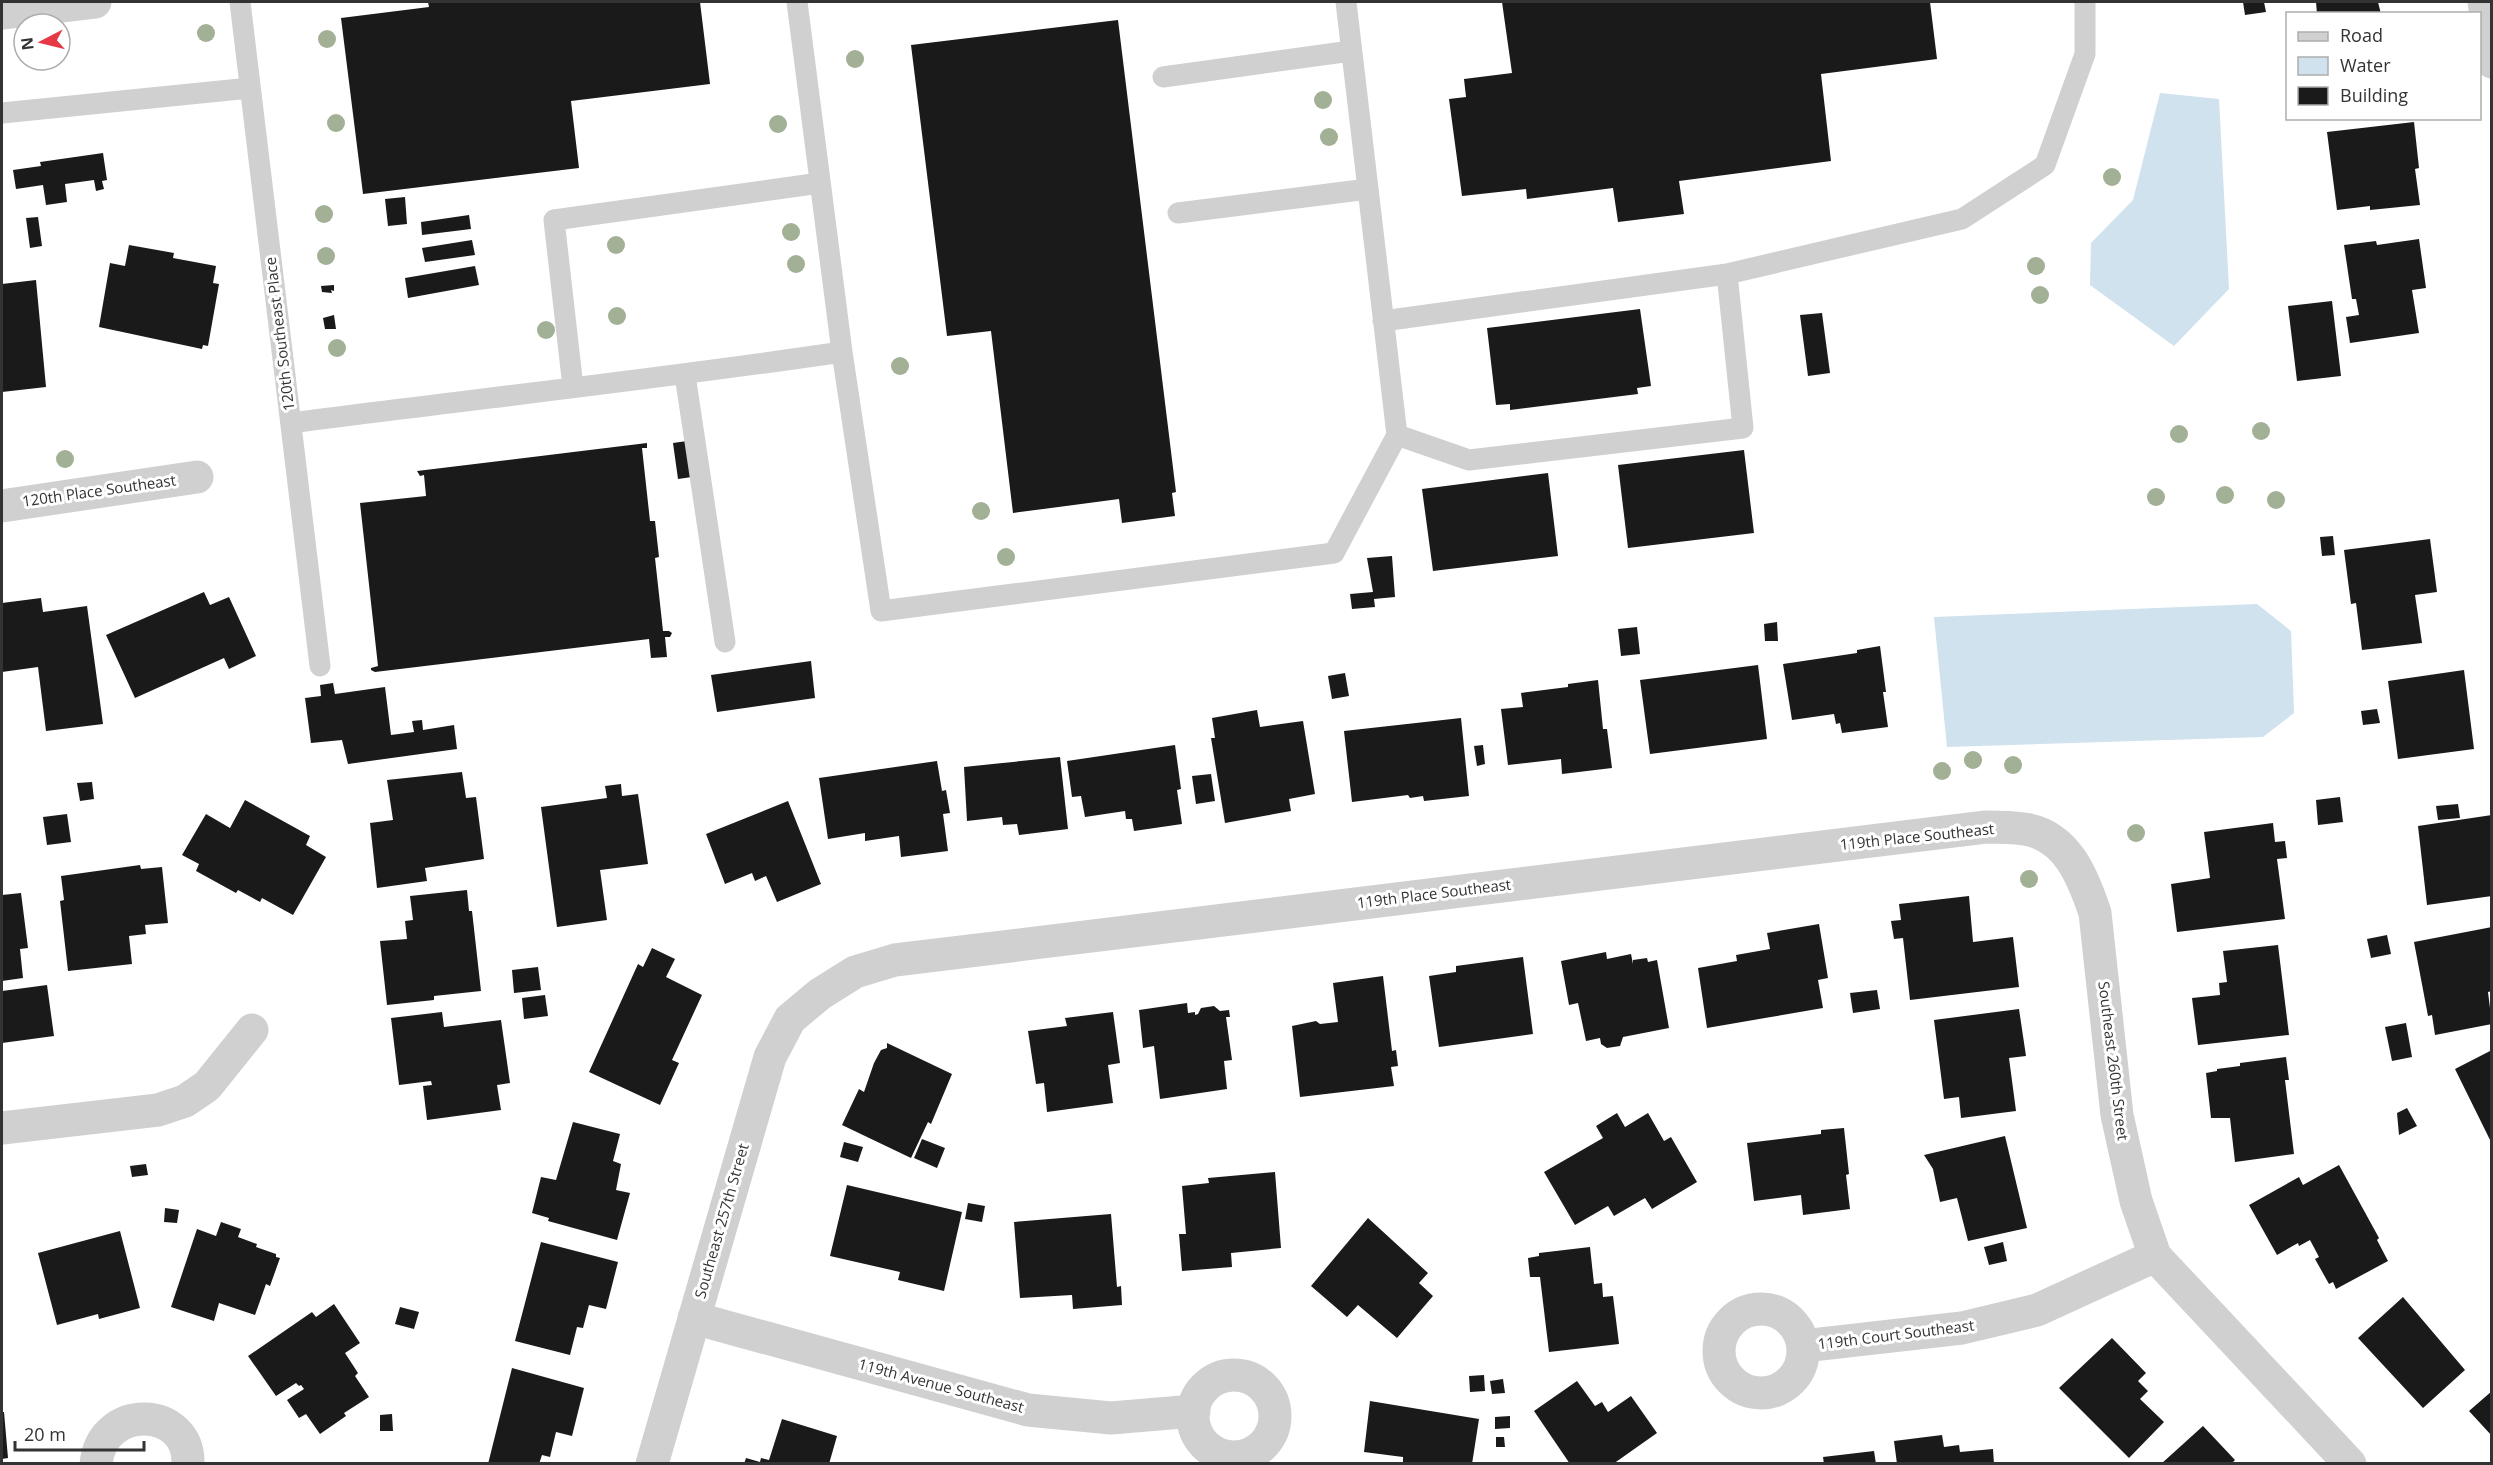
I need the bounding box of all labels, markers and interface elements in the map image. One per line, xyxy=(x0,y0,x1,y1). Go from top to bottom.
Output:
north arrow xyxy=(12,12,72,72)
legend xyxy=(2286,12,2481,120)
text: Road xyxy=(2340,23,2383,47)
text: N xyxy=(15,36,39,52)
text: Water xyxy=(2340,53,2391,77)
text: Building xyxy=(2340,83,2408,107)
street label: 120th Southeast Place xyxy=(260,256,298,412)
street label: 120th Place Southeast xyxy=(21,469,177,511)
street label: 119th Place Southeast xyxy=(1839,818,1995,854)
street label: 119th Place Southeast xyxy=(1356,874,1512,912)
street label: Southeast 260th Street xyxy=(2094,980,2134,1142)
street label: Southeast 257th Street xyxy=(689,1141,753,1300)
street label: 119th Court Southeast xyxy=(1817,1314,1975,1354)
street label: 119th Avenue Southeast xyxy=(856,1353,1026,1417)
scale bar xyxy=(15,1414,144,1452)
text: 20 m xyxy=(24,1422,66,1446)

